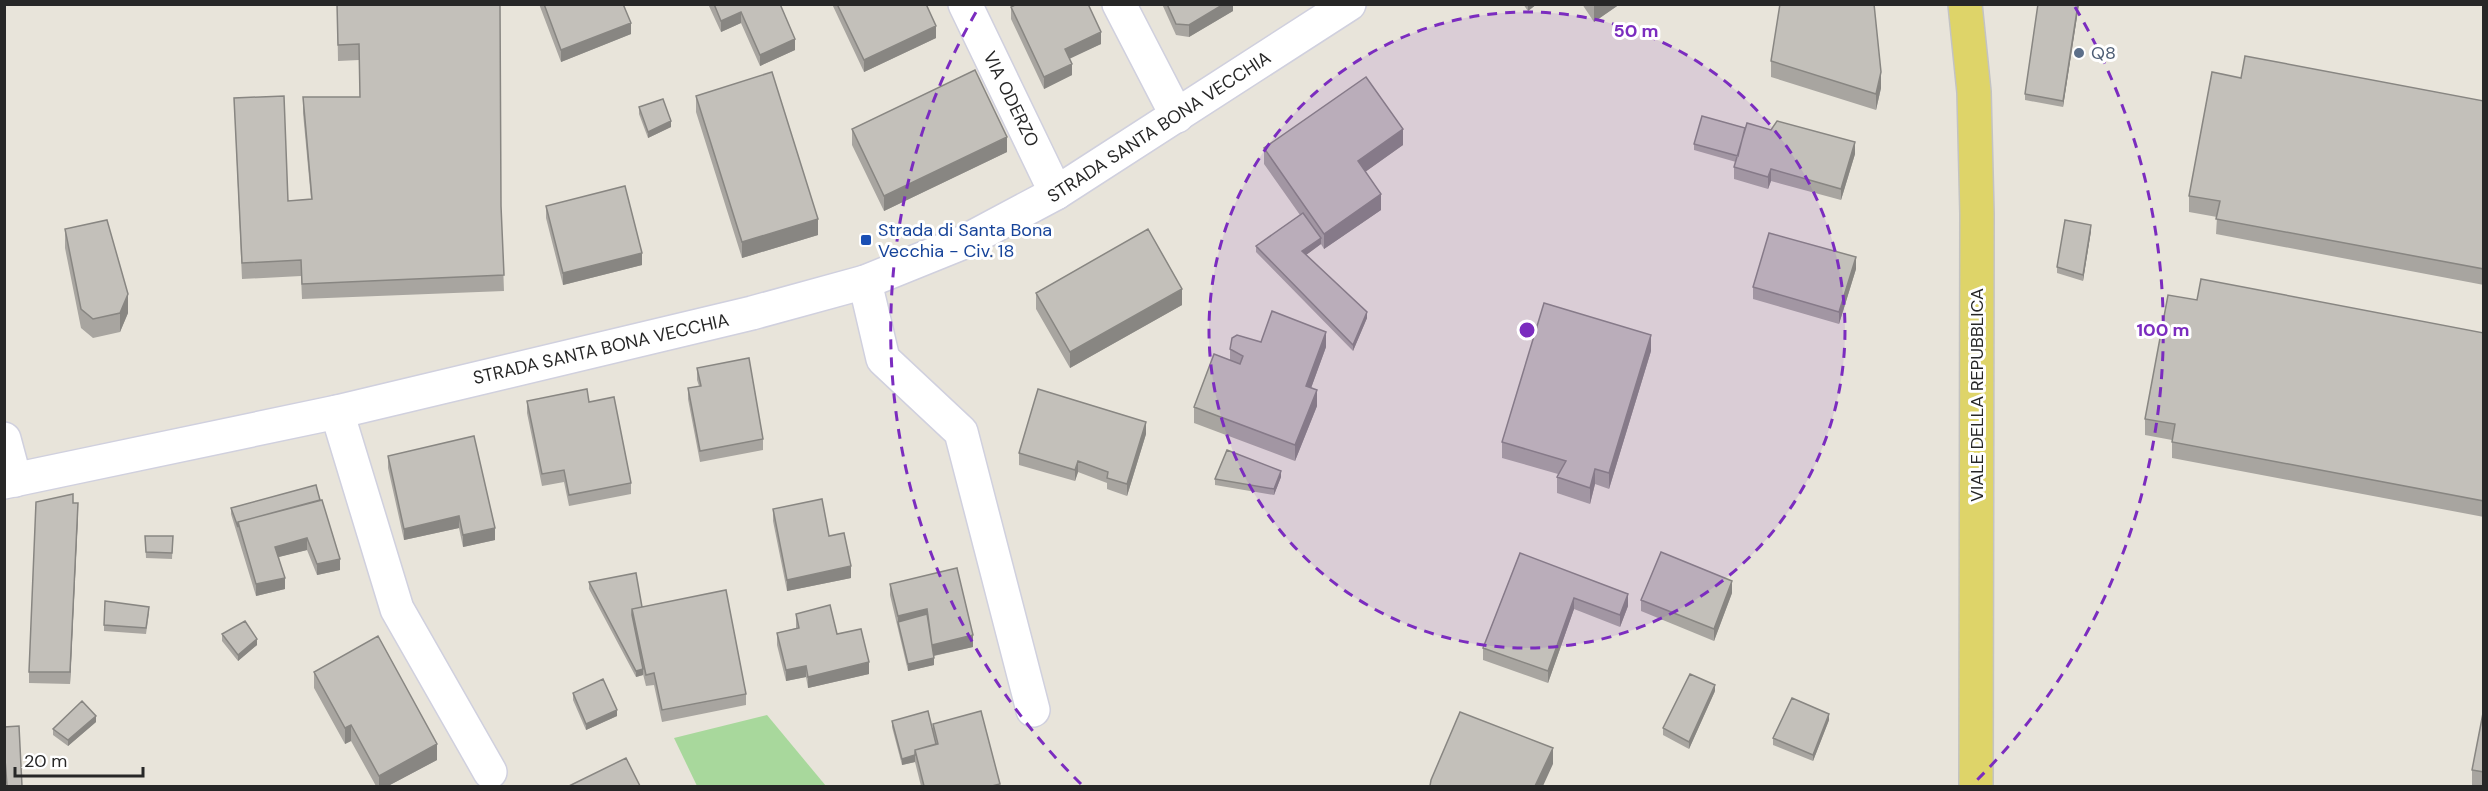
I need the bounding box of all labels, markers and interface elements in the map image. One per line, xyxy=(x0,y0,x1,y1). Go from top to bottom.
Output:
text: 50 m xyxy=(1613,19,1659,43)
place label: Q8 xyxy=(2091,41,2116,65)
street label: STRADA SANTA BONA VECCHIA xyxy=(1043,46,1275,208)
marker: Q8 xyxy=(2072,46,2086,60)
street label: VIA ODERZO xyxy=(978,47,1044,151)
place label: Strada di Santa Bona Vecchia - Civ. 18 xyxy=(878,218,1052,263)
marker: Strada di Santa Bona Vecchia - Civ. 18 xyxy=(859,233,873,247)
street label: VIALE DELLA REPUBBLICA xyxy=(1965,288,1989,502)
street label: STRADA SANTA BONA VECCHIA xyxy=(471,308,731,390)
text: 100 m xyxy=(2136,318,2190,342)
centre of rings xyxy=(1517,320,1537,340)
scale bar xyxy=(15,740,142,778)
text: 20 m xyxy=(24,749,67,773)

